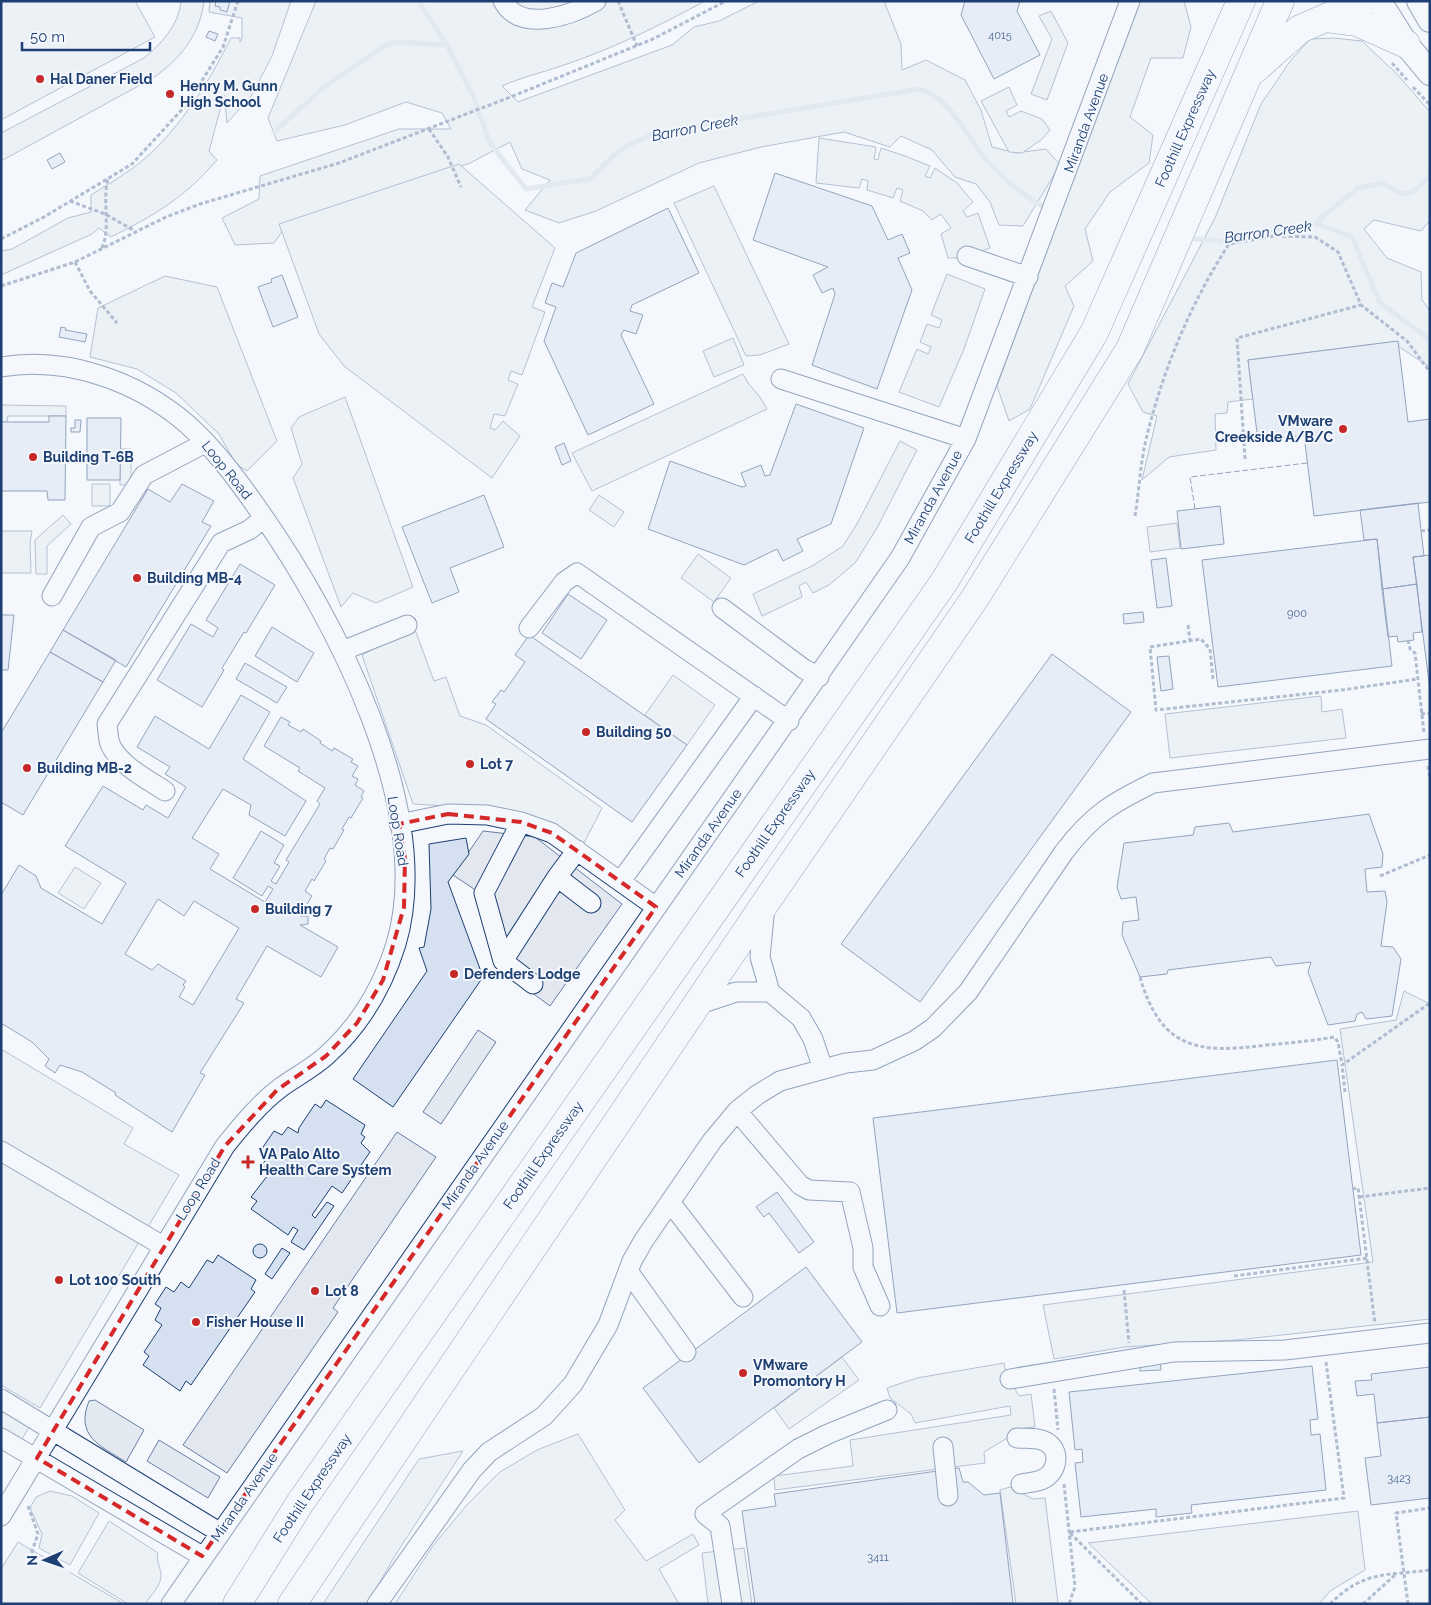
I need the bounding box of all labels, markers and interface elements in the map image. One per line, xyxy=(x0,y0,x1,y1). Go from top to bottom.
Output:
scale bar xyxy=(22,20,150,52)
text: 50 m xyxy=(30,28,65,46)
house number: 4015 xyxy=(988,29,1012,42)
street label: Foothill Expressway xyxy=(1152,66,1218,190)
place label: Hal Daner Field xyxy=(50,71,153,87)
street label: Miranda Avenue xyxy=(1061,71,1111,175)
marker: Hal Daner Field xyxy=(34,73,46,85)
place label: Henry M. Gunn High School xyxy=(180,78,278,110)
marker: Henry M. Gunn High School xyxy=(164,88,176,100)
water label: Barron Creek xyxy=(650,111,740,145)
water label: Barron Creek xyxy=(1223,217,1313,247)
place label: VMware Creekside A/B/C xyxy=(1215,413,1334,445)
marker: VMware Creekside A/B/C xyxy=(1337,423,1349,435)
street label: Foothill Expressway xyxy=(961,428,1041,546)
street label: Loop Road xyxy=(199,438,255,502)
street label: Miranda Avenue xyxy=(901,447,965,547)
place label: Building T-6B xyxy=(43,449,134,465)
marker: Building T-6B xyxy=(27,451,39,463)
place label: Building MB-4 xyxy=(147,570,242,586)
marker: Building MB-4 xyxy=(131,572,143,584)
house number: 900 xyxy=(1287,607,1307,620)
place label: Building 50 xyxy=(596,724,672,740)
marker: Building 50 xyxy=(580,726,592,738)
place label: Lot 7 xyxy=(480,756,513,772)
marker: Lot 7 xyxy=(464,758,476,770)
place label: Building MB-2 xyxy=(37,760,132,776)
marker: Building MB-2 xyxy=(21,762,33,774)
street label: Foothill Expressway xyxy=(732,766,818,880)
street label: Miranda Avenue xyxy=(671,786,745,880)
street label: Loop Road xyxy=(385,795,411,867)
place label: Building 7 xyxy=(265,901,332,917)
marker: Building 7 xyxy=(249,903,261,915)
place label: Defenders Lodge xyxy=(464,966,581,982)
marker: Defenders Lodge xyxy=(448,968,460,980)
street label: Foothill Expressway xyxy=(500,1098,586,1212)
street label: Miranda Avenue xyxy=(438,1118,512,1212)
place label: VA Palo Alto Health Care System xyxy=(259,1146,391,1178)
street label: Loop Road xyxy=(173,1155,223,1223)
marker: VA Palo Alto Health Care System xyxy=(241,1155,255,1169)
place label: Lot 100 South xyxy=(69,1272,161,1288)
marker: Lot 100 South xyxy=(53,1274,65,1286)
place label: Lot 8 xyxy=(325,1283,359,1299)
marker: Lot 8 xyxy=(309,1285,321,1297)
place label: Fisher House II xyxy=(206,1314,304,1330)
marker: Fisher House II xyxy=(190,1316,202,1328)
place label: VMware Promontory H xyxy=(753,1357,846,1389)
marker: VMware Promontory H xyxy=(737,1367,749,1379)
street label: Foothill Expressway xyxy=(270,1430,355,1545)
street label: Miranda Avenue xyxy=(207,1450,281,1544)
house number: 3423 xyxy=(1387,1472,1411,1485)
north arrow xyxy=(20,1535,70,1585)
house number: 3411 xyxy=(867,1551,889,1564)
text: N xyxy=(24,1555,40,1566)

